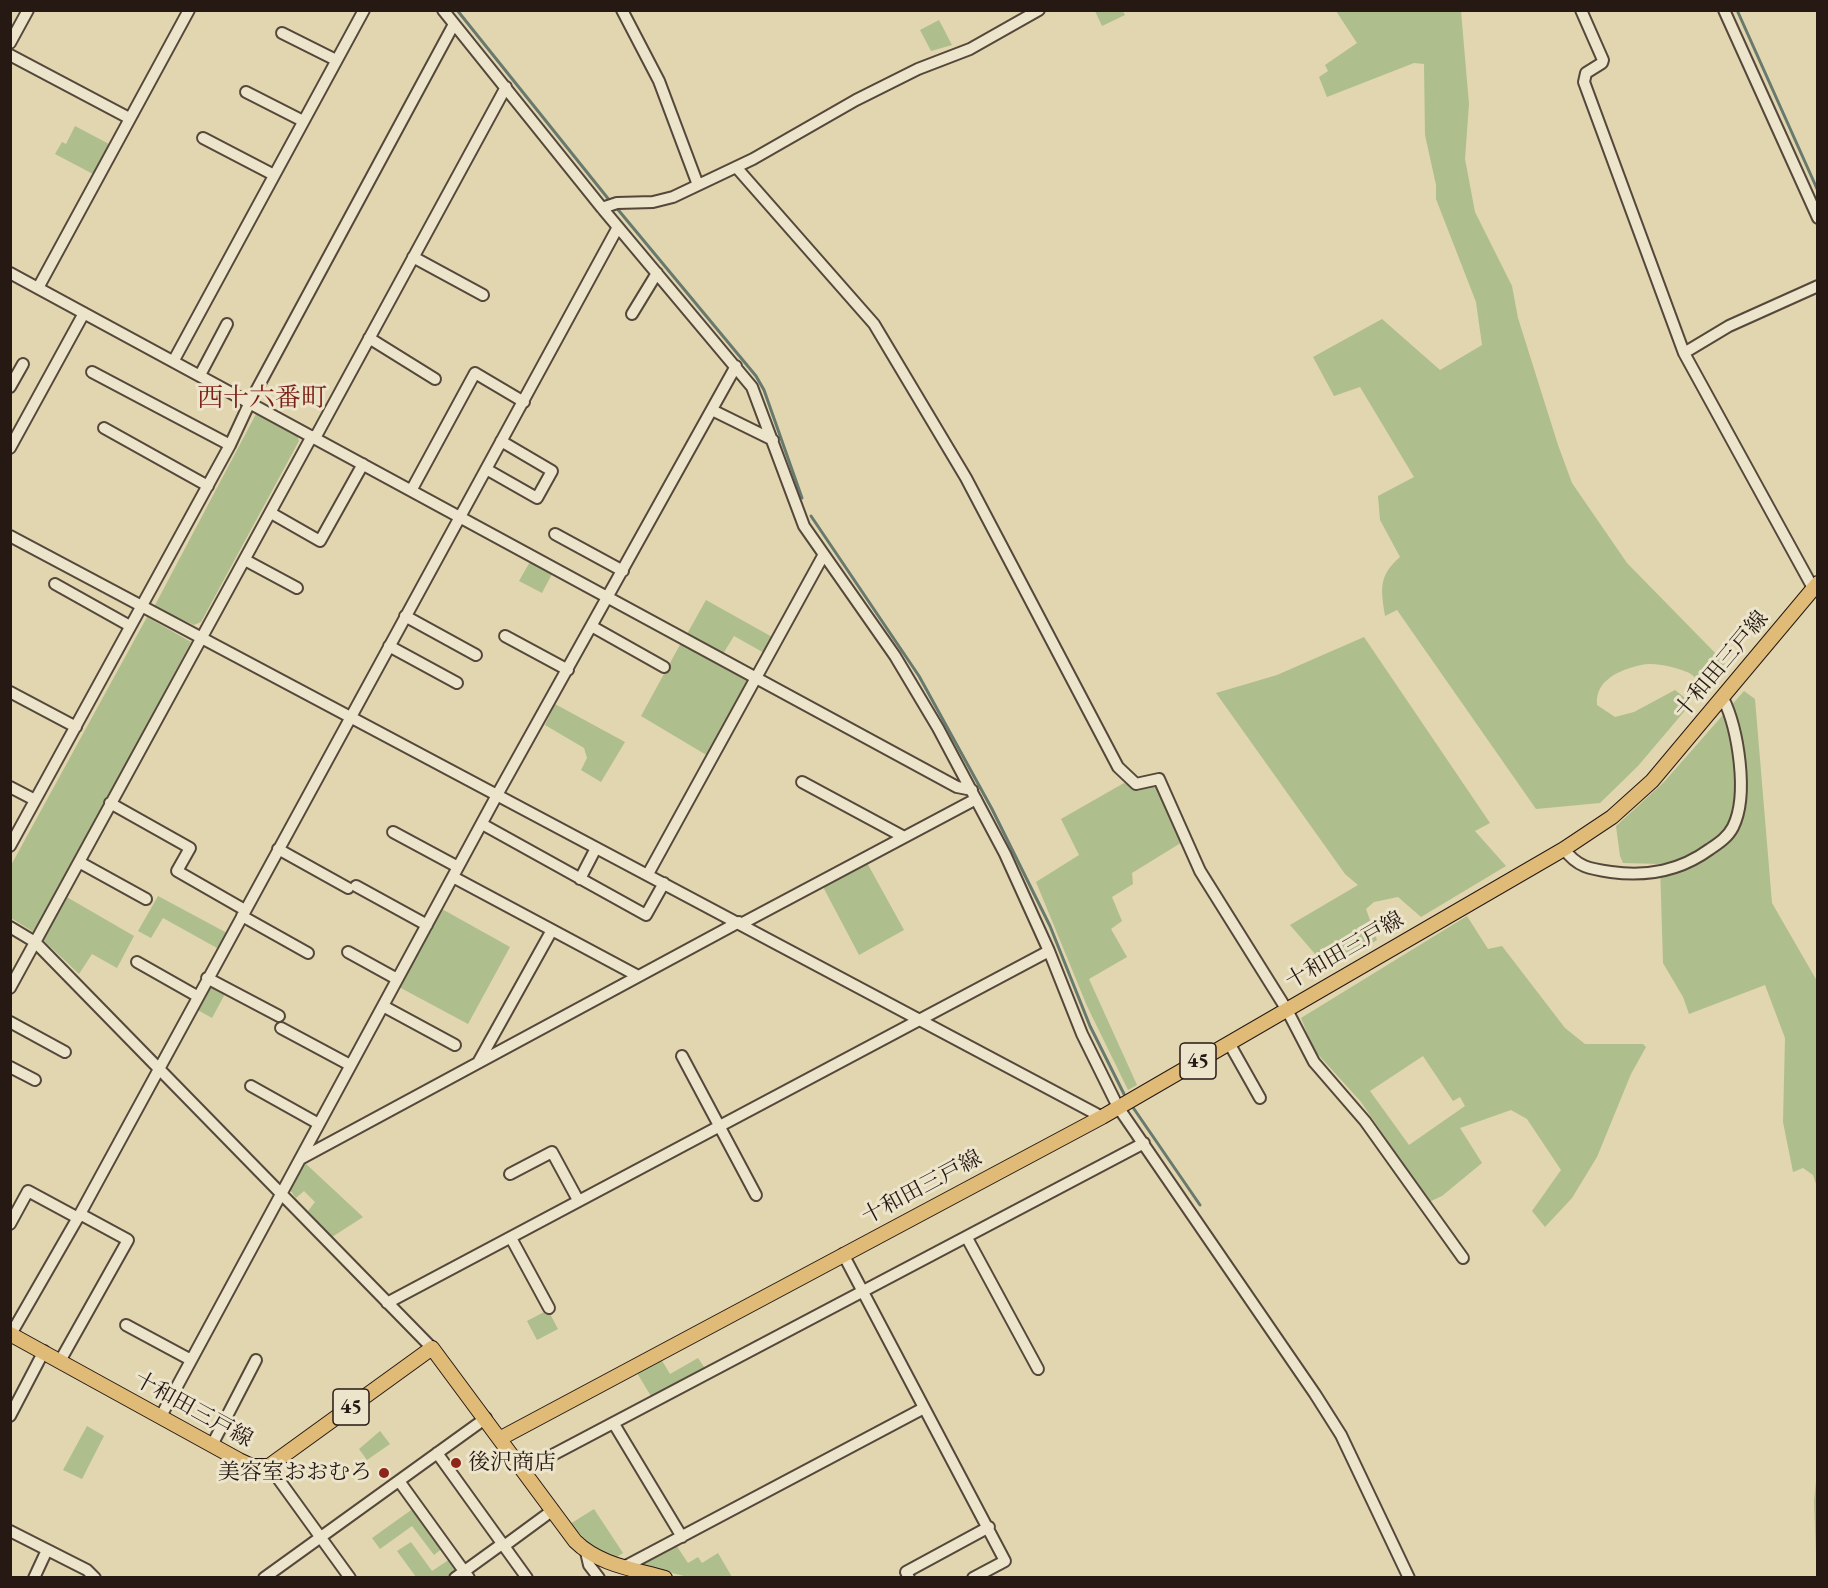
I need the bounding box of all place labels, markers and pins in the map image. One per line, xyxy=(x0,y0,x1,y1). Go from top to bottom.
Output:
place label: 後沢商店 xyxy=(468,1450,556,1476)
marker: 後沢商店 xyxy=(449,1456,463,1470)
place label: 美容室おおむろ xyxy=(218,1460,372,1486)
marker: 美容室おおむろ xyxy=(377,1466,391,1480)

